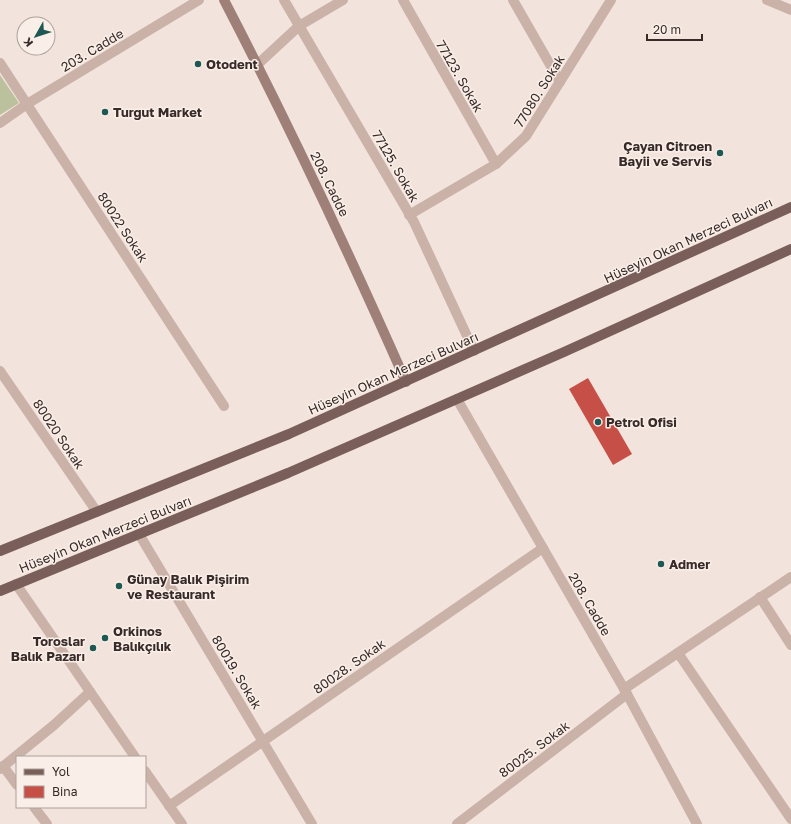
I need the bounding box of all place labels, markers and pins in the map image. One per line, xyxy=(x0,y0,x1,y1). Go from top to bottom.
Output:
place label: Otodent xyxy=(206,56,258,72)
marker: Otodent xyxy=(193,59,203,69)
place label: Turgut Market xyxy=(113,104,202,120)
marker: Turgut Market xyxy=(100,107,110,117)
place label: Çayan Citroen Bayii ve Servis xyxy=(618,138,712,169)
marker: Çayan Citroen Bayii ve Servis xyxy=(715,148,725,158)
place label: Petrol Ofisi xyxy=(606,414,677,430)
marker: Petrol Ofisi xyxy=(593,417,603,427)
place label: Admer xyxy=(669,556,710,572)
marker: Admer xyxy=(656,559,666,569)
place label: Günay Balık Pişirim ve Restaurant xyxy=(127,571,249,602)
marker: Günay Balık Pişirim ve Restaurant xyxy=(114,581,124,591)
place label: Orkinos Balıkçılık xyxy=(113,623,172,654)
place label: Toroslar Balık Pazarı xyxy=(11,633,85,664)
marker: Orkinos Balıkçılık xyxy=(100,633,110,643)
marker: Toroslar Balık Pazarı xyxy=(88,643,98,653)

